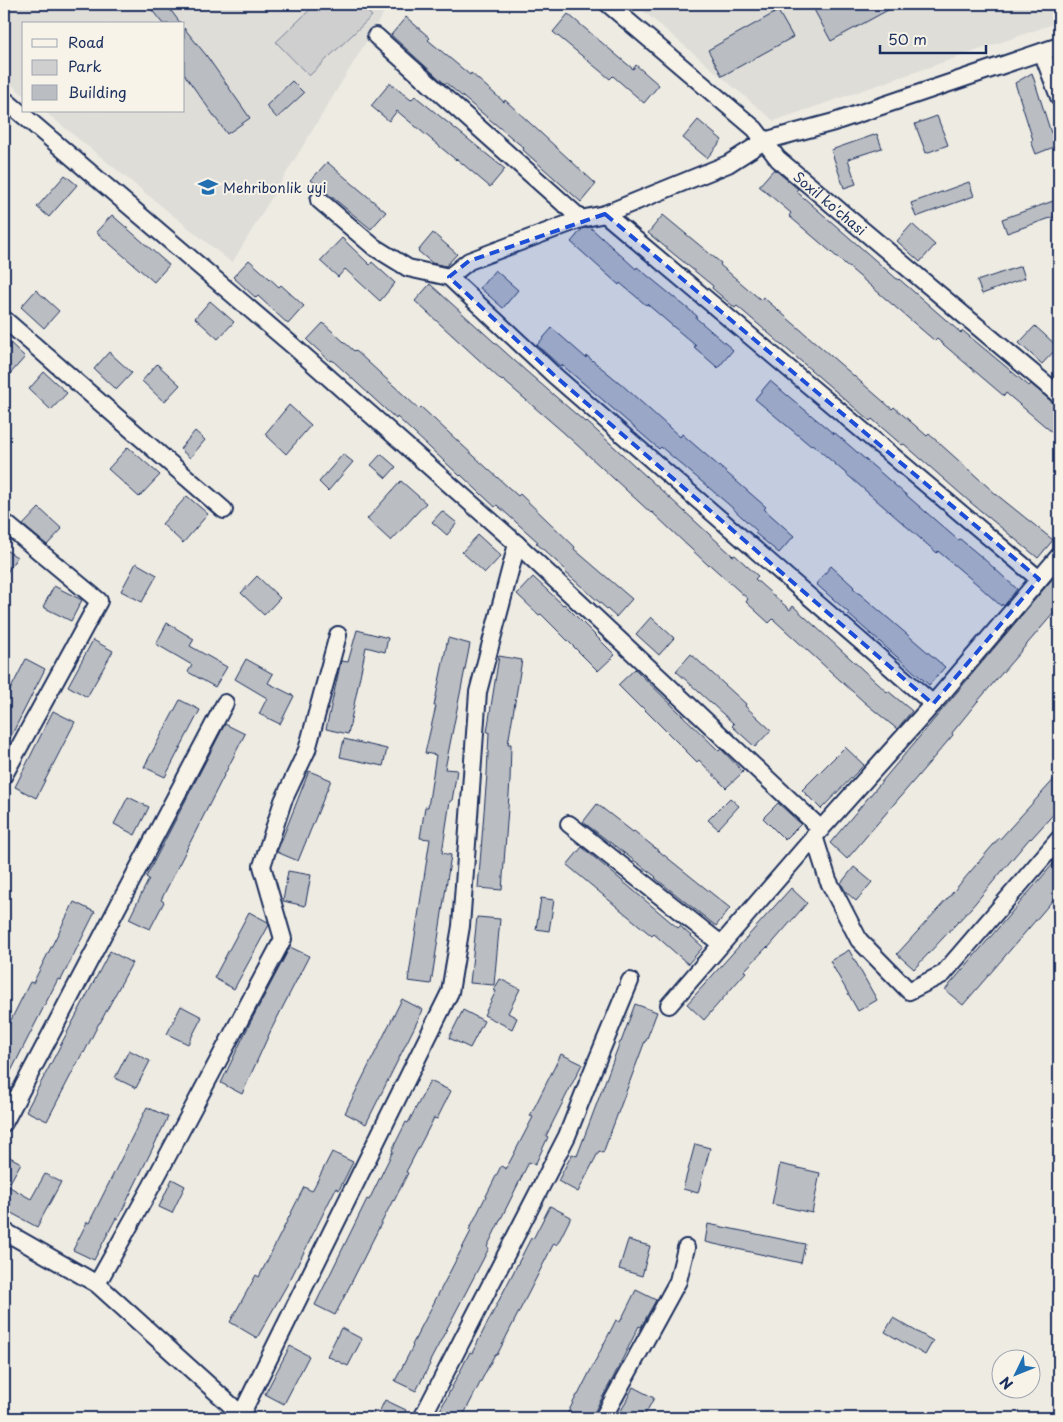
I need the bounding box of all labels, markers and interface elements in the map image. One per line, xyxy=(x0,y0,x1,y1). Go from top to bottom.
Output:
legend xyxy=(22,22,185,112)
scale bar xyxy=(880,22,987,54)
text: 50 m xyxy=(888,27,927,50)
text: Road xyxy=(68,30,104,53)
text: Park xyxy=(68,54,102,77)
text: Building xyxy=(68,80,127,103)
street label: Soxil ko'chasi xyxy=(789,166,871,240)
school or university icon: Mehribonlik uyi xyxy=(197,176,219,198)
place label: Mehribonlik uyi xyxy=(223,177,327,198)
north arrow xyxy=(990,1350,1040,1400)
text: N xyxy=(995,1372,1018,1394)

